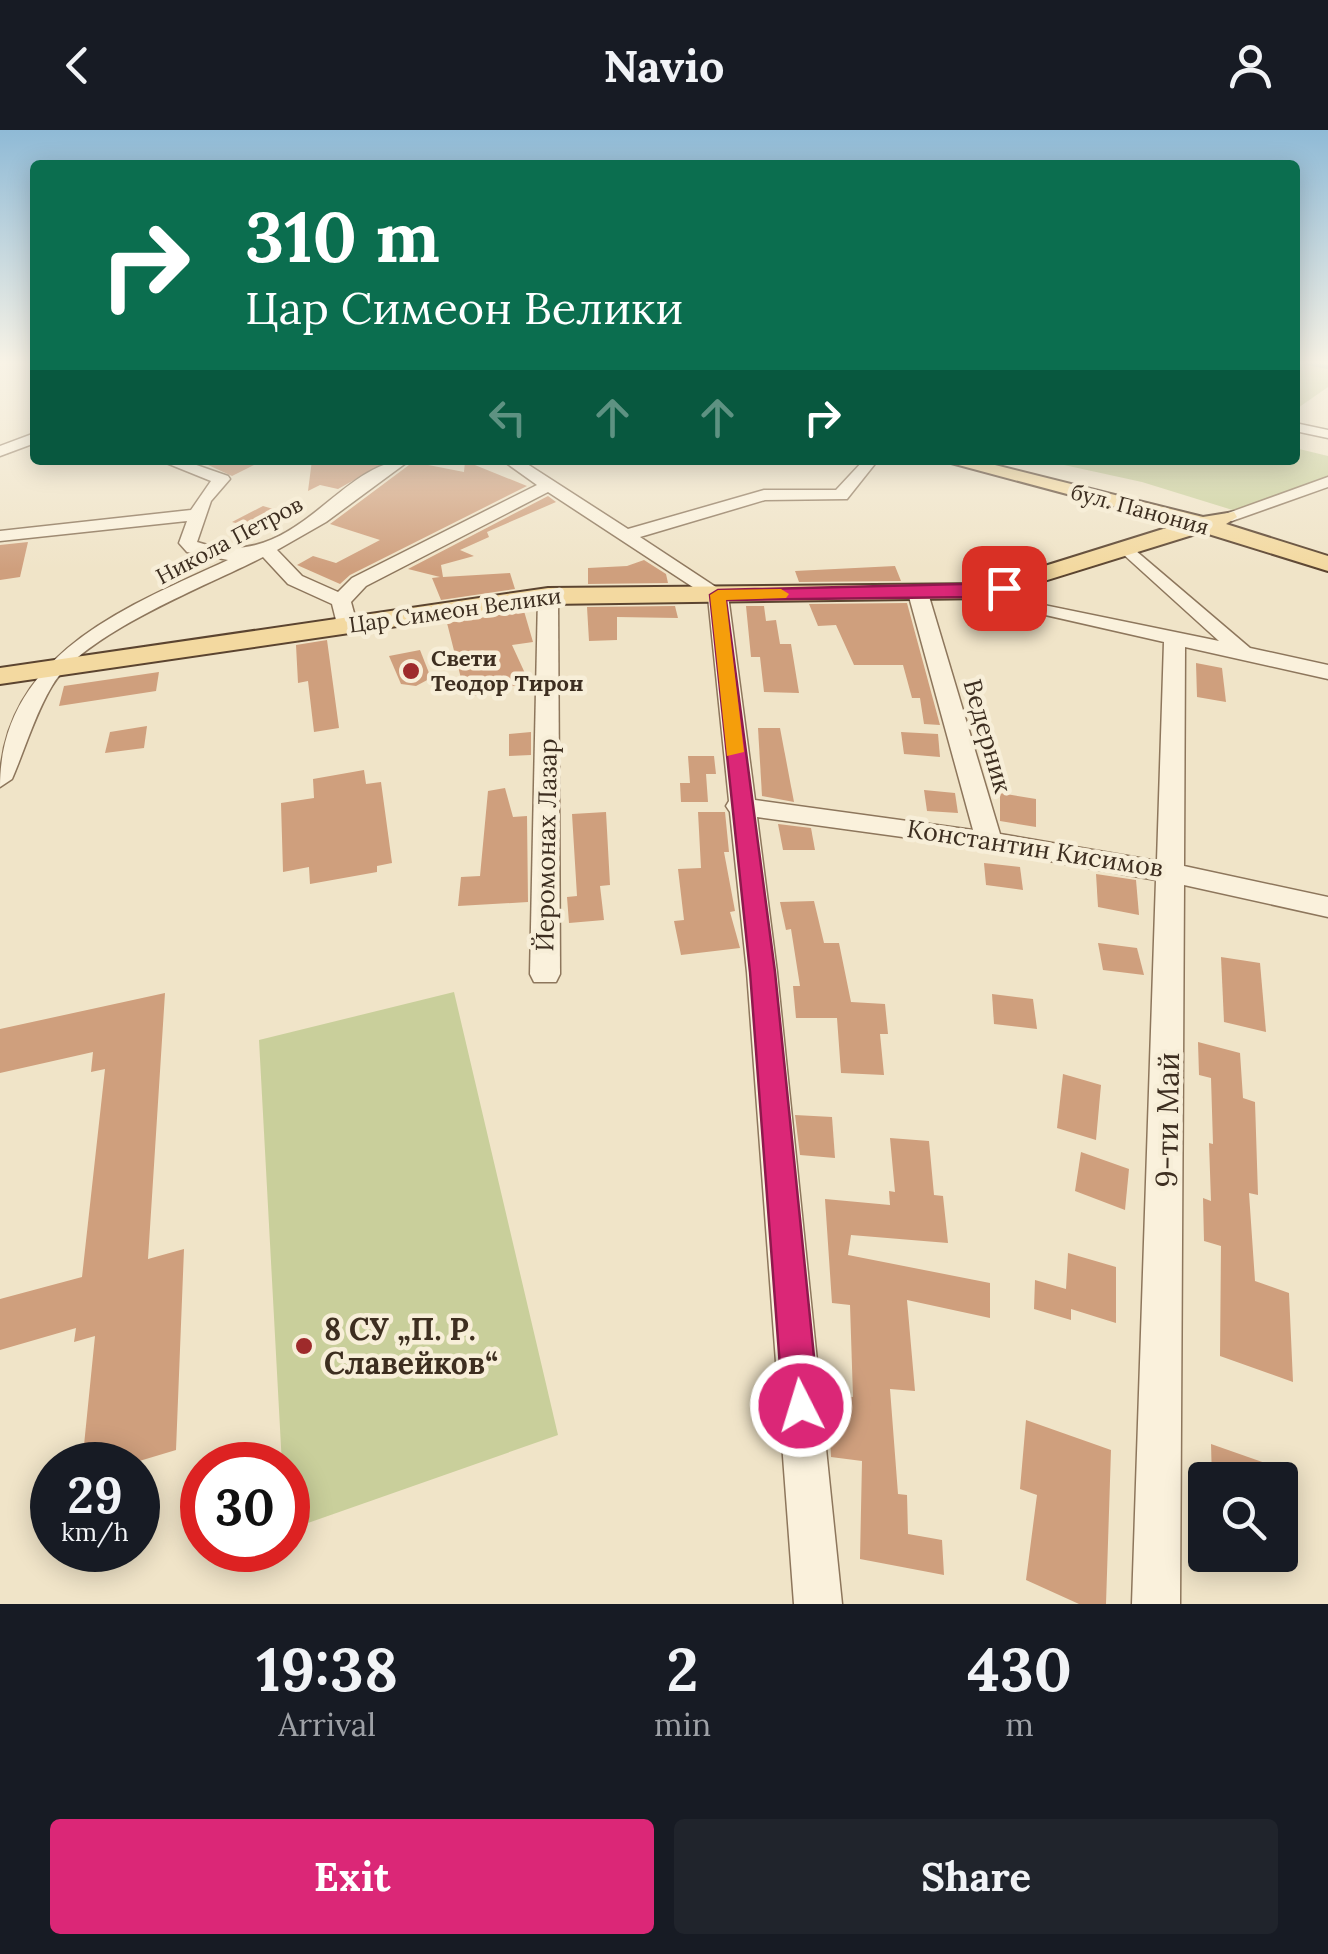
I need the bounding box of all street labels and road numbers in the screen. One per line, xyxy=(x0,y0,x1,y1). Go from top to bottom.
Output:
street label: бул. Панония xyxy=(1068,477,1212,541)
street label: Никола Петров xyxy=(151,490,307,590)
street label: Цар Симеон Велики xyxy=(347,581,563,639)
street label: Ведерник xyxy=(956,675,1020,797)
street label: Йеромонах Лазар xyxy=(528,738,564,952)
street label: Константин Кисимов xyxy=(905,812,1165,884)
street label: 9-ти Май xyxy=(1147,1052,1187,1188)

